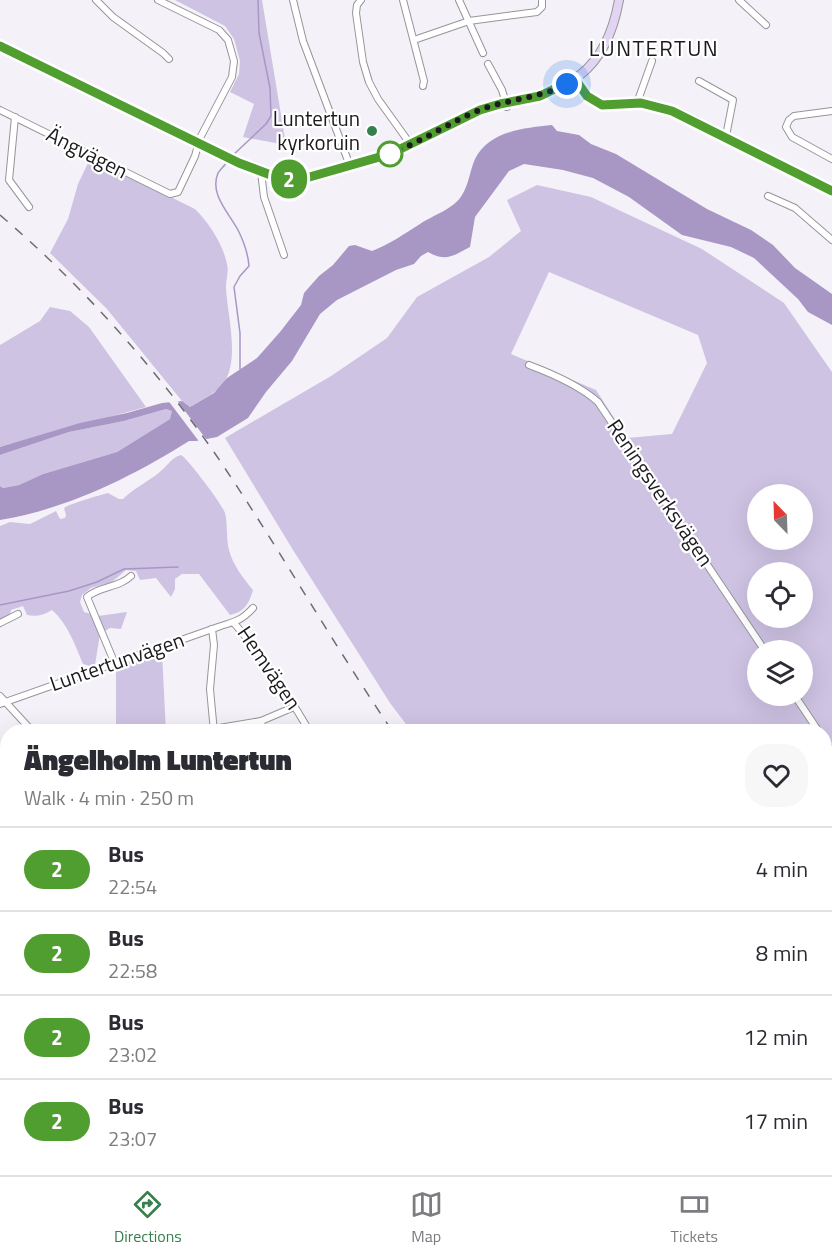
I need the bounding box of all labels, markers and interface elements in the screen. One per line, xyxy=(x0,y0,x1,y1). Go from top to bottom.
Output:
district label: LUNTERTUN xyxy=(589,31,719,65)
your location xyxy=(552,69,582,99)
place label: Luntertun kyrkoruin xyxy=(273,102,360,158)
street label: Ängvägen xyxy=(41,118,134,186)
marker: Luntertun kyrkoruin xyxy=(365,124,379,138)
unlabelled marker xyxy=(377,141,403,167)
line badge: 2 xyxy=(270,160,308,198)
text: 2 xyxy=(283,163,295,195)
street label: Reningsverksvägen xyxy=(600,412,722,572)
north arrow xyxy=(747,484,813,550)
map controls xyxy=(747,484,813,706)
button: locate xyxy=(747,562,813,628)
street label: Hemvägen xyxy=(230,619,310,716)
street label: Luntertunvägen xyxy=(45,623,188,699)
button: layers xyxy=(747,640,813,706)
text: Ängelholm Luntertun xyxy=(24,738,292,781)
button: heart xyxy=(745,744,808,807)
text: Walk · 4 min · 250 m xyxy=(24,782,194,813)
text: Bus xyxy=(108,837,144,871)
text: 4 min xyxy=(756,852,808,886)
text: 2 xyxy=(51,853,63,885)
text: 22:54 xyxy=(108,871,157,902)
text: Bus xyxy=(108,921,144,955)
text: 8 min xyxy=(756,936,808,970)
text: 2 xyxy=(51,937,63,969)
text: 22:58 xyxy=(108,955,157,986)
text: Bus xyxy=(108,1005,144,1039)
text: 12 min xyxy=(743,1020,808,1054)
text: 2 xyxy=(51,1021,63,1053)
text: 23:02 xyxy=(108,1039,157,1070)
text: Bus xyxy=(108,1089,144,1123)
text: 17 min xyxy=(743,1104,808,1138)
text: 2 xyxy=(51,1105,63,1137)
text: 23:07 xyxy=(108,1123,157,1154)
tab: Directions xyxy=(114,1188,182,1248)
tab: Map xyxy=(410,1188,443,1248)
tab: Tickets xyxy=(671,1188,718,1248)

